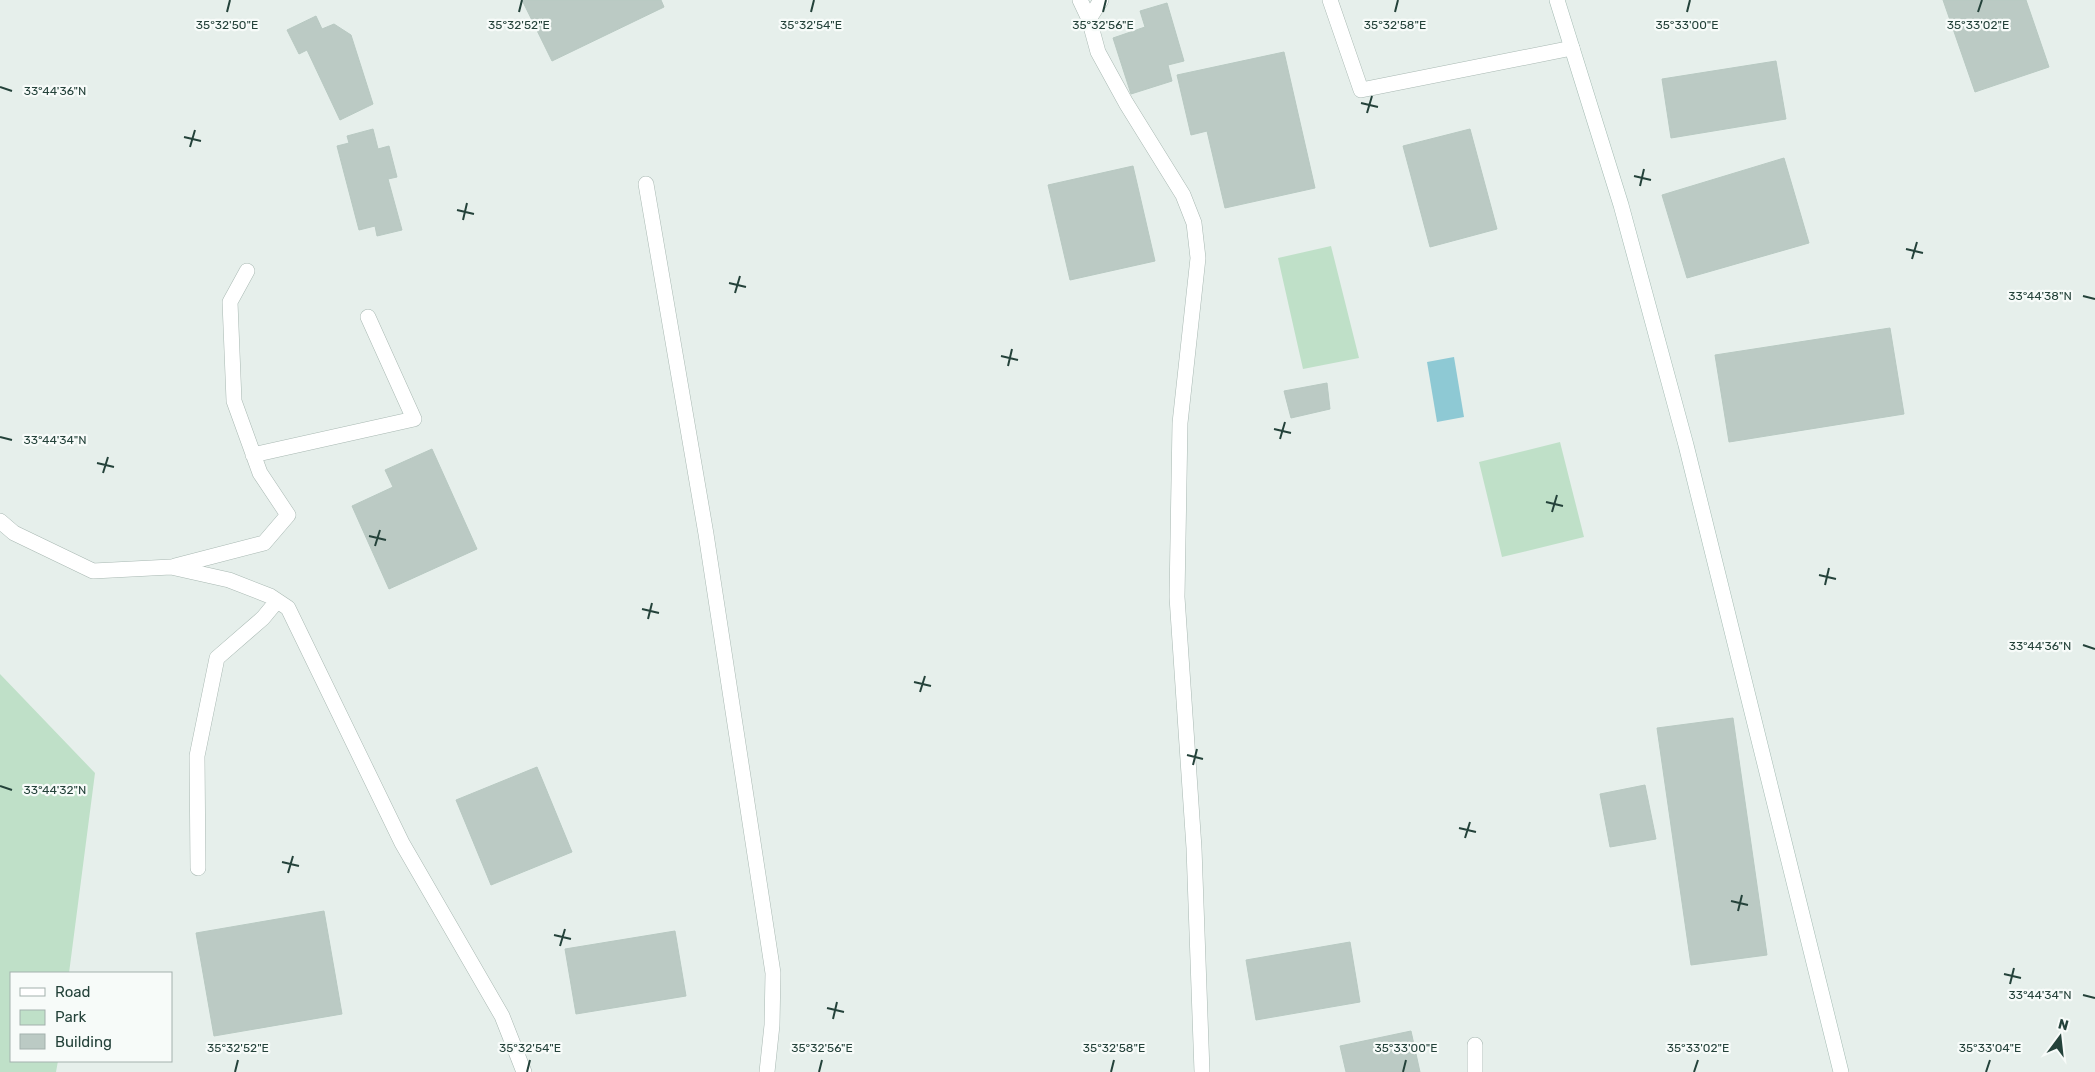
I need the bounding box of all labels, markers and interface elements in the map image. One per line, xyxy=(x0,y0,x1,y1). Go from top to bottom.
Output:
text: 35°32'50"E xyxy=(196,18,258,32)
text: 35°32'52"E xyxy=(488,18,550,32)
text: 35°32'54"E xyxy=(780,18,842,32)
text: 35°32'56"E xyxy=(1072,18,1134,32)
text: 35°32'58"E xyxy=(1364,18,1426,32)
text: 35°33'00"E xyxy=(1655,18,1719,32)
text: 35°33'02"E xyxy=(1947,18,2009,32)
text: 33°44'36"N xyxy=(24,84,86,98)
text: 33°44'38"N xyxy=(2008,289,2072,303)
text: 33°44'34"N xyxy=(23,433,87,447)
text: 33°44'36"N xyxy=(2009,639,2071,653)
text: 33°44'32"N xyxy=(24,783,86,797)
legend xyxy=(10,972,172,1062)
text: Road xyxy=(55,983,91,1001)
text: 33°44'34"N xyxy=(2008,988,2072,1002)
text: Park xyxy=(55,1008,86,1026)
north arrow xyxy=(2035,1012,2085,1062)
text: N xyxy=(2056,1015,2070,1034)
text: Building xyxy=(55,1033,112,1051)
text: 35°32'52"E xyxy=(207,1041,269,1055)
text: 35°32'54"E xyxy=(499,1041,561,1055)
text: 35°32'56"E xyxy=(791,1041,853,1055)
text: 35°32'58"E xyxy=(1083,1041,1145,1055)
text: 35°33'00"E xyxy=(1374,1041,1438,1055)
text: 35°33'02"E xyxy=(1667,1041,1729,1055)
text: 35°33'04"E xyxy=(1959,1041,2021,1055)

